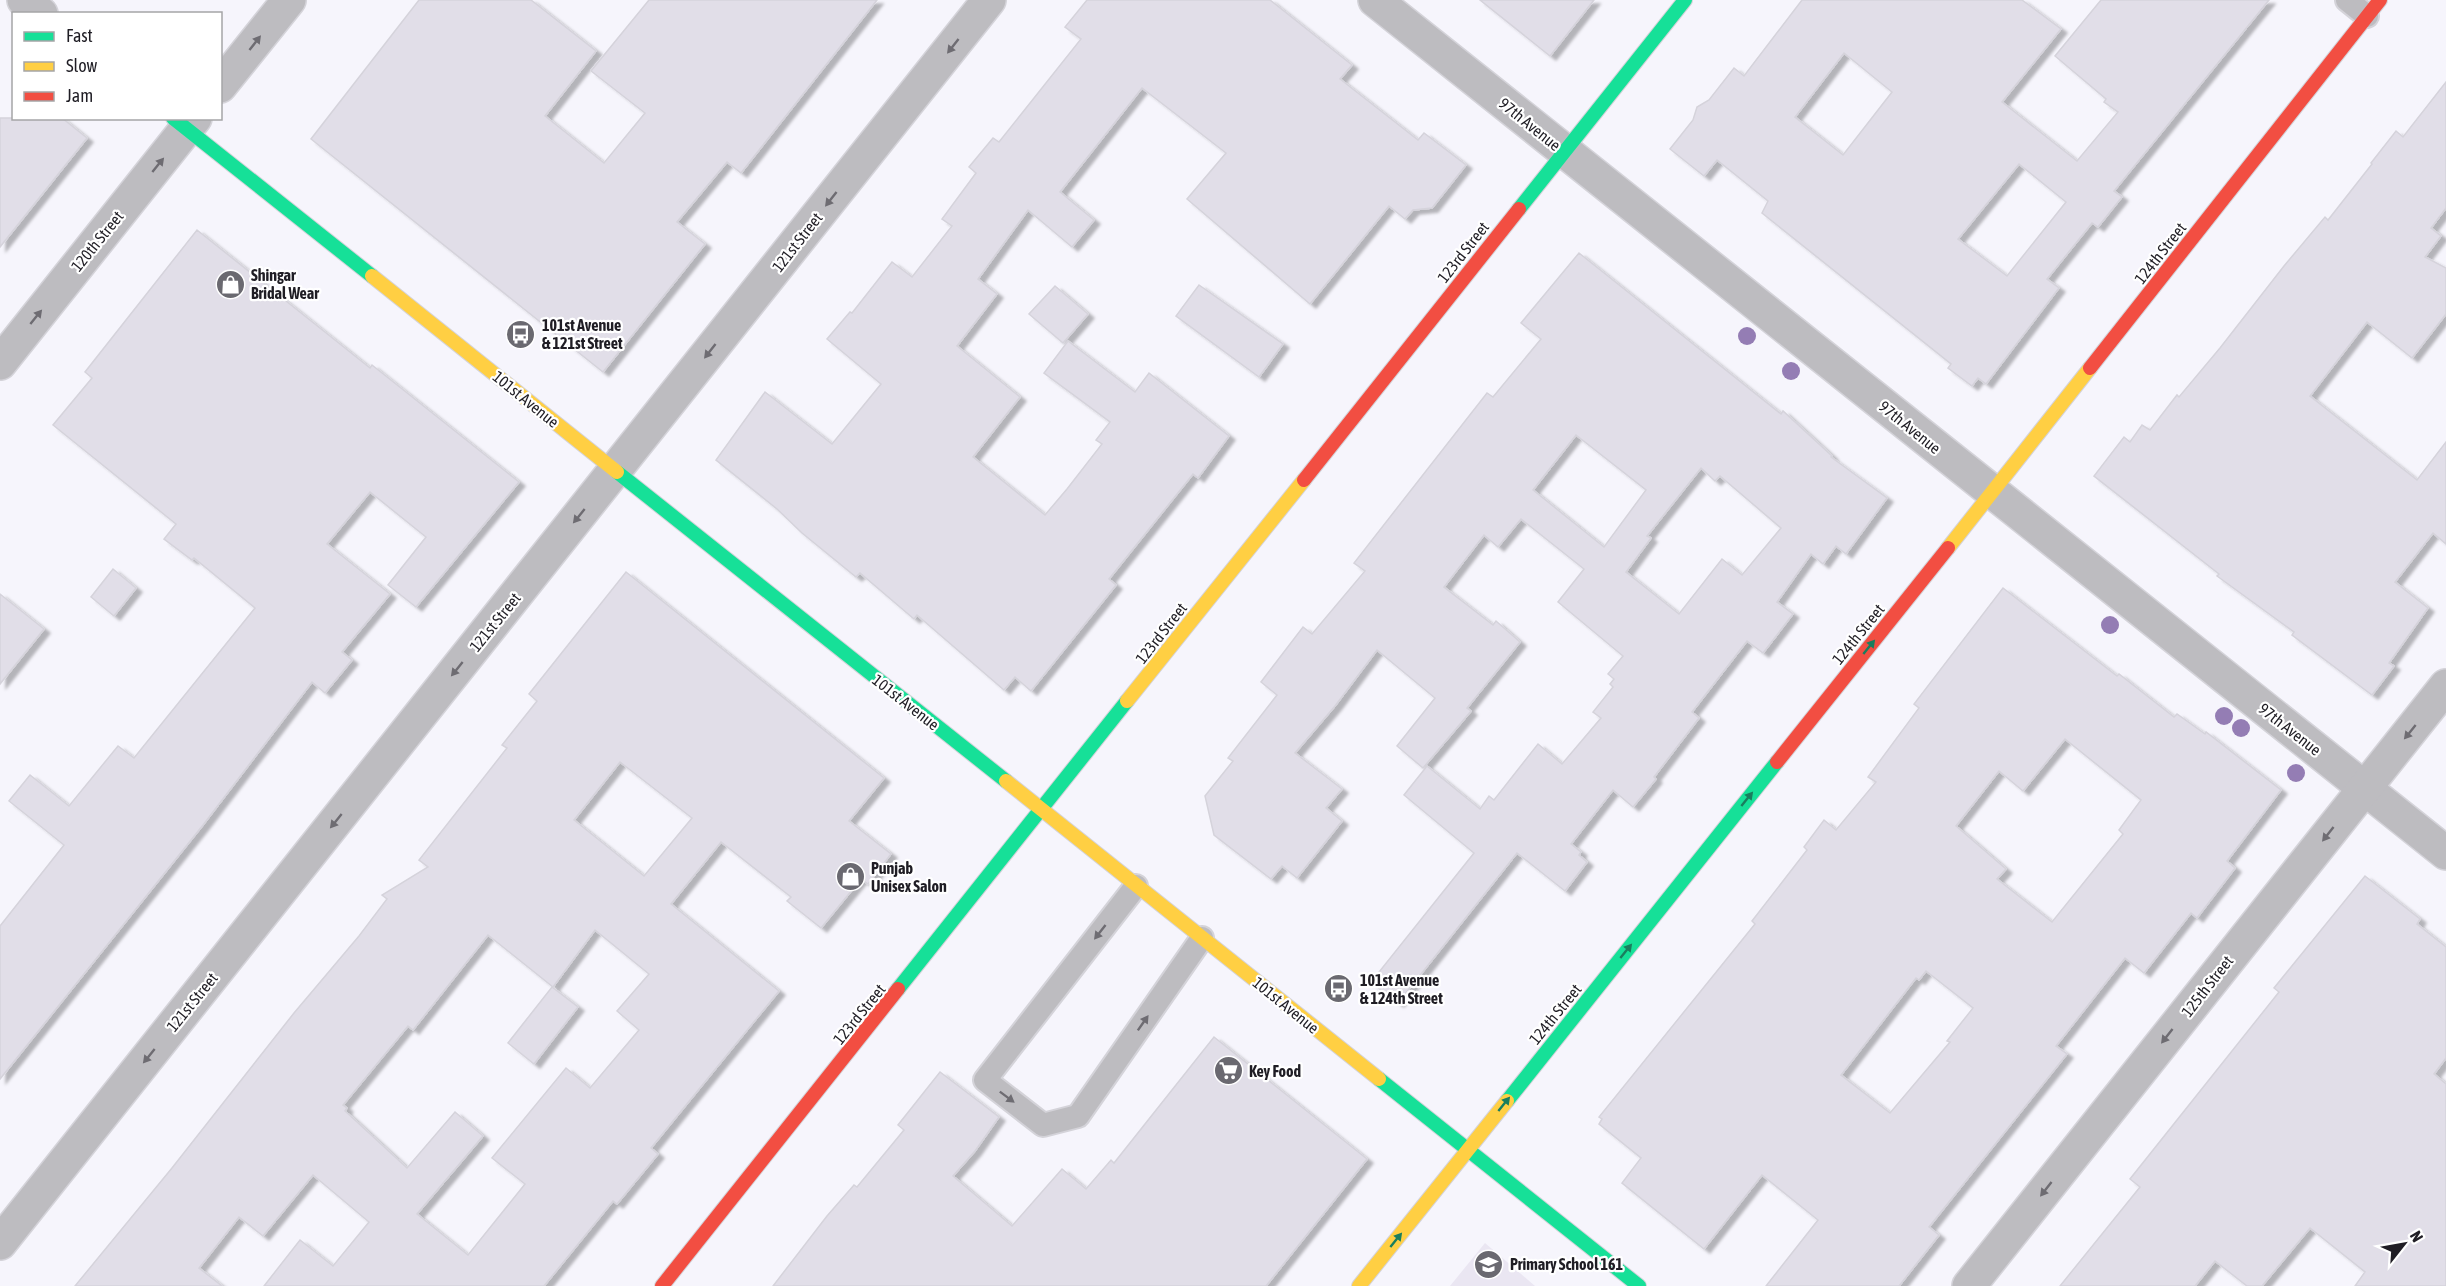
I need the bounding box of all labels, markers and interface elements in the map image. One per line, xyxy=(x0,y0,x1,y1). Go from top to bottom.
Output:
legend xyxy=(12,12,222,120)
text: Fast xyxy=(66,25,93,46)
one-way arrow xyxy=(248,35,261,51)
one-way arrow xyxy=(946,38,959,54)
text: Slow xyxy=(66,55,97,76)
text: Jam xyxy=(66,85,93,106)
street label: 97th Avenue xyxy=(1496,94,1564,154)
one-way arrow xyxy=(151,157,164,172)
one-way arrow xyxy=(826,191,838,206)
street label: 120th Street xyxy=(67,207,127,275)
street label: 121st Street xyxy=(768,209,826,275)
street label: 123rd Street xyxy=(1434,218,1493,286)
street label: 124th Street xyxy=(2131,219,2190,287)
place label: Shingar Bridal Wear xyxy=(251,266,319,302)
shop icon: Shingar Bridal Wear xyxy=(214,268,246,300)
one-way arrow xyxy=(30,309,43,325)
place label: 101st Avenue & 121st Street xyxy=(542,316,623,352)
bus stop icon: 101st Avenue & 121st Street xyxy=(505,318,537,350)
one-way arrow xyxy=(704,343,717,359)
street label: 101st Avenue xyxy=(490,367,562,431)
street label: 97th Avenue xyxy=(1876,397,1944,457)
one-way arrow xyxy=(572,508,585,524)
street label: 121st Street xyxy=(466,589,524,655)
street label: 123rd Street xyxy=(1132,599,1191,667)
street label: 124th Street xyxy=(1828,600,1888,668)
one-way arrow xyxy=(1862,639,1874,654)
one-way arrow xyxy=(451,661,464,677)
street label: 101st Avenue xyxy=(869,670,943,734)
street label: 97th Avenue xyxy=(2255,699,2325,759)
one-way arrow xyxy=(2403,724,2416,740)
one-way arrow xyxy=(1741,791,1754,807)
one-way arrow xyxy=(330,814,342,829)
one-way arrow xyxy=(2321,826,2334,842)
place label: Punjab Unisex Salon xyxy=(871,859,947,895)
shop icon: Punjab Unisex Salon xyxy=(834,861,866,893)
one-way arrow xyxy=(1094,924,1107,940)
one-way arrow xyxy=(1619,944,1631,959)
street label: 125th Street xyxy=(2178,952,2237,1020)
street label: 121st Street xyxy=(163,969,221,1035)
place label: 101st Avenue & 124th Street xyxy=(1360,971,1443,1007)
street label: 101st Avenue xyxy=(1250,973,1322,1037)
bus stop icon: 101st Avenue & 124th Street xyxy=(1323,973,1355,1005)
street label: 123rd Street xyxy=(829,980,889,1048)
street label: 124th Street xyxy=(1525,980,1585,1048)
one-way arrow xyxy=(1137,1016,1149,1032)
one-way arrow xyxy=(2161,1028,2174,1044)
one-way arrow xyxy=(143,1048,156,1063)
supermarket icon: Key Food xyxy=(1212,1055,1244,1087)
place label: Key Food xyxy=(1249,1062,1302,1080)
one-way arrow xyxy=(999,1091,1015,1104)
one-way arrow xyxy=(1498,1096,1511,1112)
one-way arrow xyxy=(2039,1181,2052,1197)
north arrow xyxy=(2374,1214,2434,1274)
text: N xyxy=(2407,1228,2427,1245)
one-way arrow xyxy=(1389,1232,1402,1248)
school or university icon: Primary School 161 xyxy=(1473,1248,1505,1280)
place label: Primary School 161 xyxy=(1510,1255,1624,1273)

